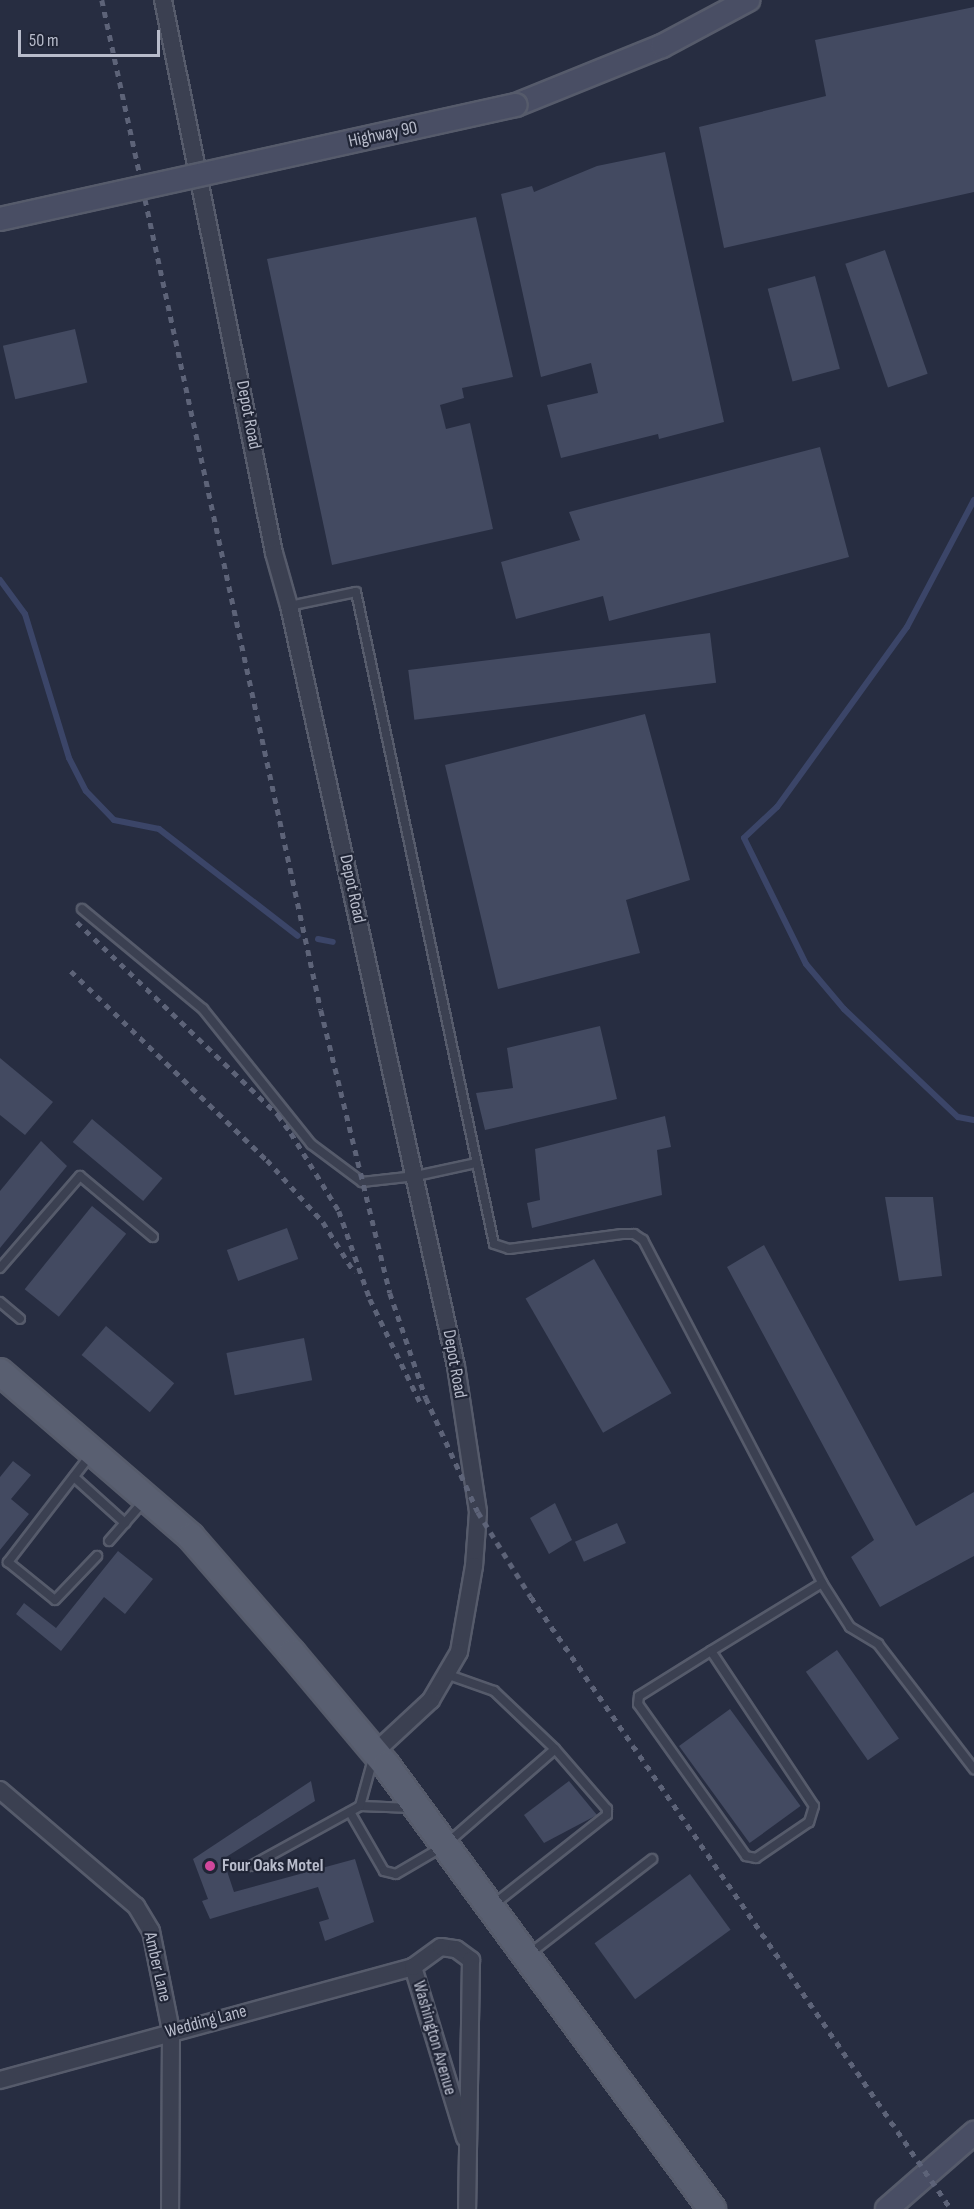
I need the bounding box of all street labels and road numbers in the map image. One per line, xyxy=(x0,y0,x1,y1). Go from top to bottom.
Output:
street label: Highway 90 xyxy=(347,117,419,153)
street label: Depot Road xyxy=(231,379,265,451)
street label: Depot Road xyxy=(334,853,370,925)
street label: Depot Road xyxy=(437,1328,471,1400)
street label: Amber Lane xyxy=(139,1930,175,2004)
street label: Washington Avenue xyxy=(407,1978,461,2098)
street label: Wedding Lane xyxy=(163,2001,249,2043)

